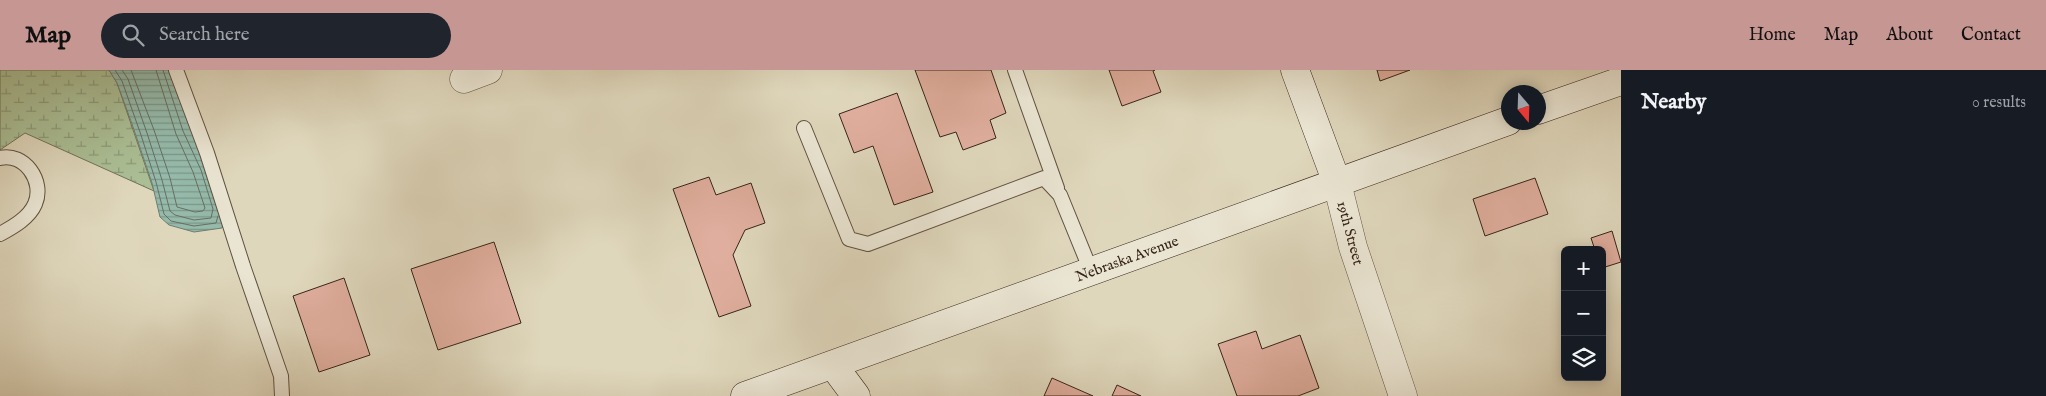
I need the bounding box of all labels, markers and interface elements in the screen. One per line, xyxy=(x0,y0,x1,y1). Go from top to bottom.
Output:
search box xyxy=(101,13,451,58)
text: Map xyxy=(25,20,71,51)
icon: search xyxy=(119,21,147,49)
text: Search here xyxy=(159,23,250,47)
text: Home xyxy=(1749,24,1796,47)
text: Map xyxy=(1824,24,1858,47)
text: About xyxy=(1886,24,1933,47)
text: Contact xyxy=(1961,24,2021,47)
north arrow xyxy=(1501,85,1546,130)
text: Nearby xyxy=(1641,89,1706,116)
text: 0 results xyxy=(1972,93,2026,113)
street label: 19th Street xyxy=(1332,199,1368,267)
street label: Nebraska Avenue xyxy=(1073,232,1181,286)
map controls xyxy=(1561,246,1606,381)
button: + xyxy=(1561,246,1606,291)
button: − xyxy=(1561,291,1606,336)
button: layers xyxy=(1561,336,1606,381)

